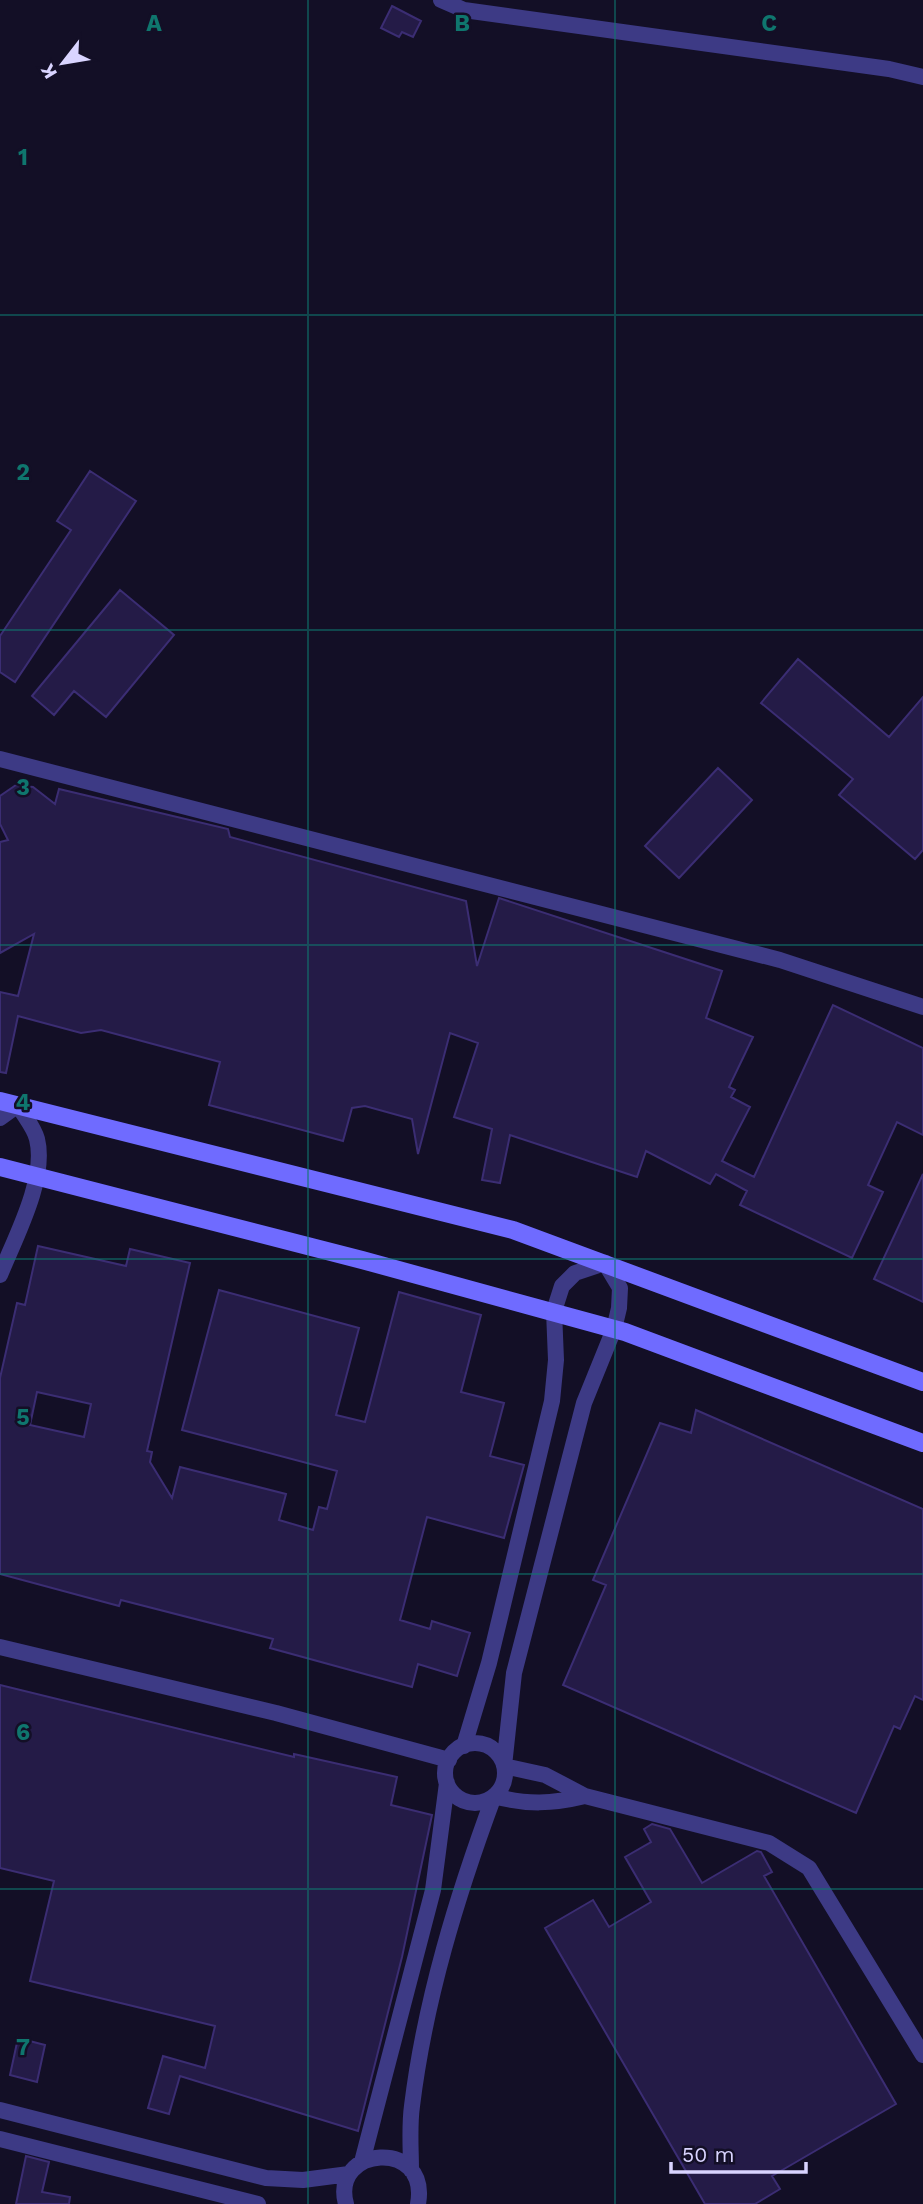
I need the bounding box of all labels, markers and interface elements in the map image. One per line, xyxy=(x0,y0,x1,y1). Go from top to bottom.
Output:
text: A xyxy=(146,10,162,37)
text: B xyxy=(454,10,470,37)
text: C xyxy=(761,10,777,37)
north arrow xyxy=(28,28,98,98)
text: K xyxy=(36,60,62,83)
text: 1 xyxy=(18,144,28,171)
text: 2 xyxy=(16,459,30,486)
text: 3 xyxy=(16,774,30,801)
text: 4 xyxy=(16,1089,31,1116)
text: 5 xyxy=(16,1404,30,1431)
text: 6 xyxy=(16,1719,30,1746)
text: 7 xyxy=(16,2034,30,2061)
scale bar xyxy=(671,2130,806,2174)
text: 50 m xyxy=(682,2142,734,2167)

